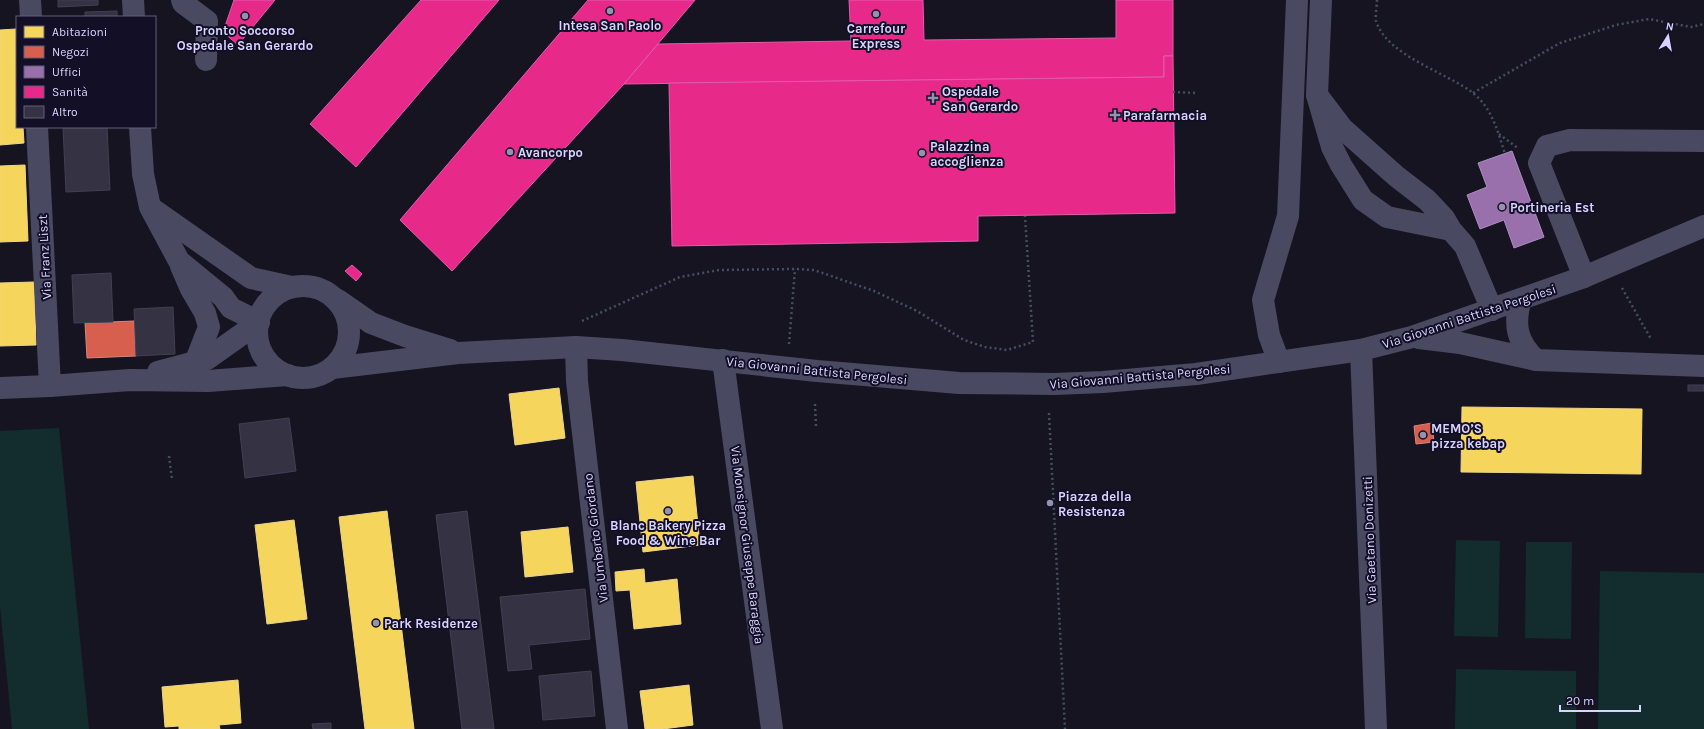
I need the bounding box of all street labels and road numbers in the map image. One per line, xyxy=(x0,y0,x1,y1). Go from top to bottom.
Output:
street label: Via Franz Liszt xyxy=(35,214,54,300)
street label: Via Giovanni Battista Pergolesi xyxy=(1380,281,1558,352)
street label: Via Giovanni Battista Pergolesi xyxy=(726,354,908,387)
street label: Via Giovanni Battista Pergolesi xyxy=(1049,361,1231,392)
street label: Via Monsignor Giuseppe Baraggia xyxy=(728,445,767,645)
street label: Via Umberto Giordano xyxy=(580,472,611,603)
street label: Via Gaetano Donizetti xyxy=(1360,476,1379,604)

